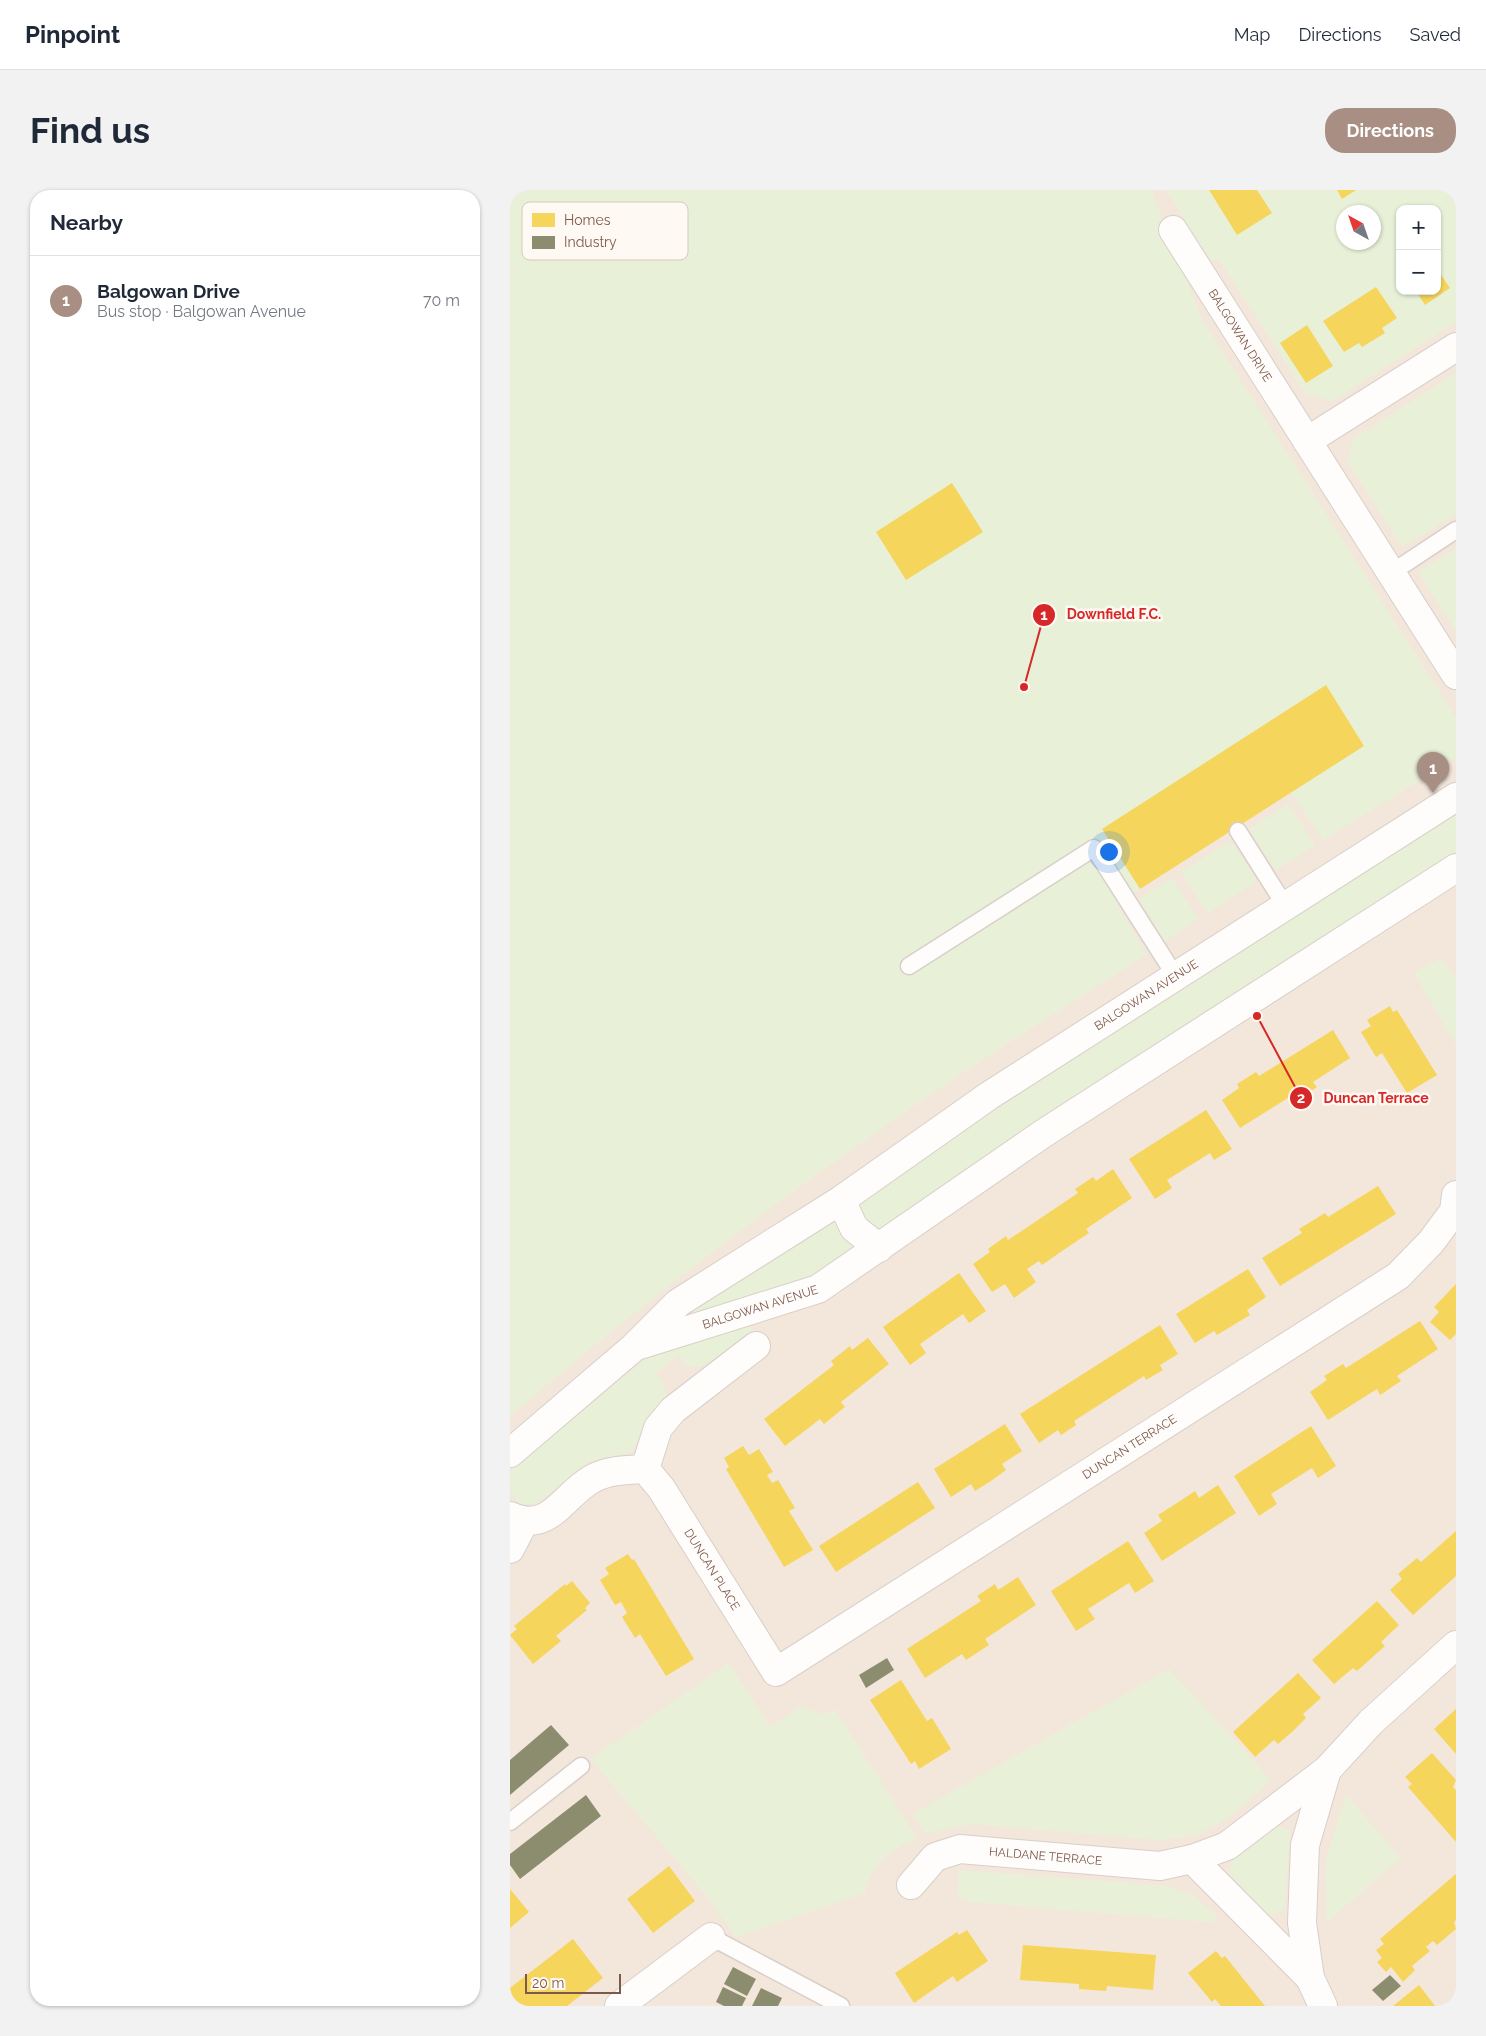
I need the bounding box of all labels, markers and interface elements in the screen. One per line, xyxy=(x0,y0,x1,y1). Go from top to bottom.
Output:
text: Pinpoint xyxy=(25,20,120,49)
text: Map xyxy=(1234,24,1270,45)
text: Directions xyxy=(1298,24,1382,45)
text: Saved xyxy=(1410,24,1461,45)
button: Directions xyxy=(1325,108,1456,153)
text: Find us xyxy=(30,110,150,151)
legend xyxy=(522,202,688,260)
north arrow xyxy=(1336,205,1381,250)
map controls xyxy=(1396,205,1441,295)
button: + xyxy=(1396,205,1441,250)
text: Nearby xyxy=(50,210,123,235)
text: Homes xyxy=(564,212,611,228)
text: Industry xyxy=(564,234,617,250)
button: − xyxy=(1396,250,1441,295)
text: Balgowan Drive xyxy=(97,280,240,302)
street label: BALGOWAN DRIVE xyxy=(1205,287,1275,384)
text: 1 xyxy=(62,291,70,310)
text: 70 m xyxy=(423,291,460,310)
text: Bus stop · Balgowan Avenue xyxy=(97,302,306,321)
callout: Downfield F.C. xyxy=(1031,600,1171,629)
text: 1 xyxy=(1040,606,1048,624)
text: Downfield F.C. xyxy=(1067,606,1161,622)
pin: 1 xyxy=(1417,752,1449,793)
your location xyxy=(1096,839,1122,865)
street label: BALGOWAN AVENUE xyxy=(1092,957,1201,1033)
callout: Duncan Terrace xyxy=(1289,1084,1439,1113)
text: 2 xyxy=(1297,1089,1305,1107)
text: Duncan Terrace xyxy=(1323,1090,1429,1106)
street label: BALGOWAN AVENUE xyxy=(701,1282,820,1332)
street label: DUNCAN TERRACE xyxy=(1080,1412,1179,1482)
street label: DUNCAN PLACE xyxy=(681,1526,743,1613)
street label: HALDANE TERRACE xyxy=(989,1844,1103,1868)
scale bar xyxy=(525,1971,621,1994)
text: 20 m xyxy=(532,1975,564,1991)

